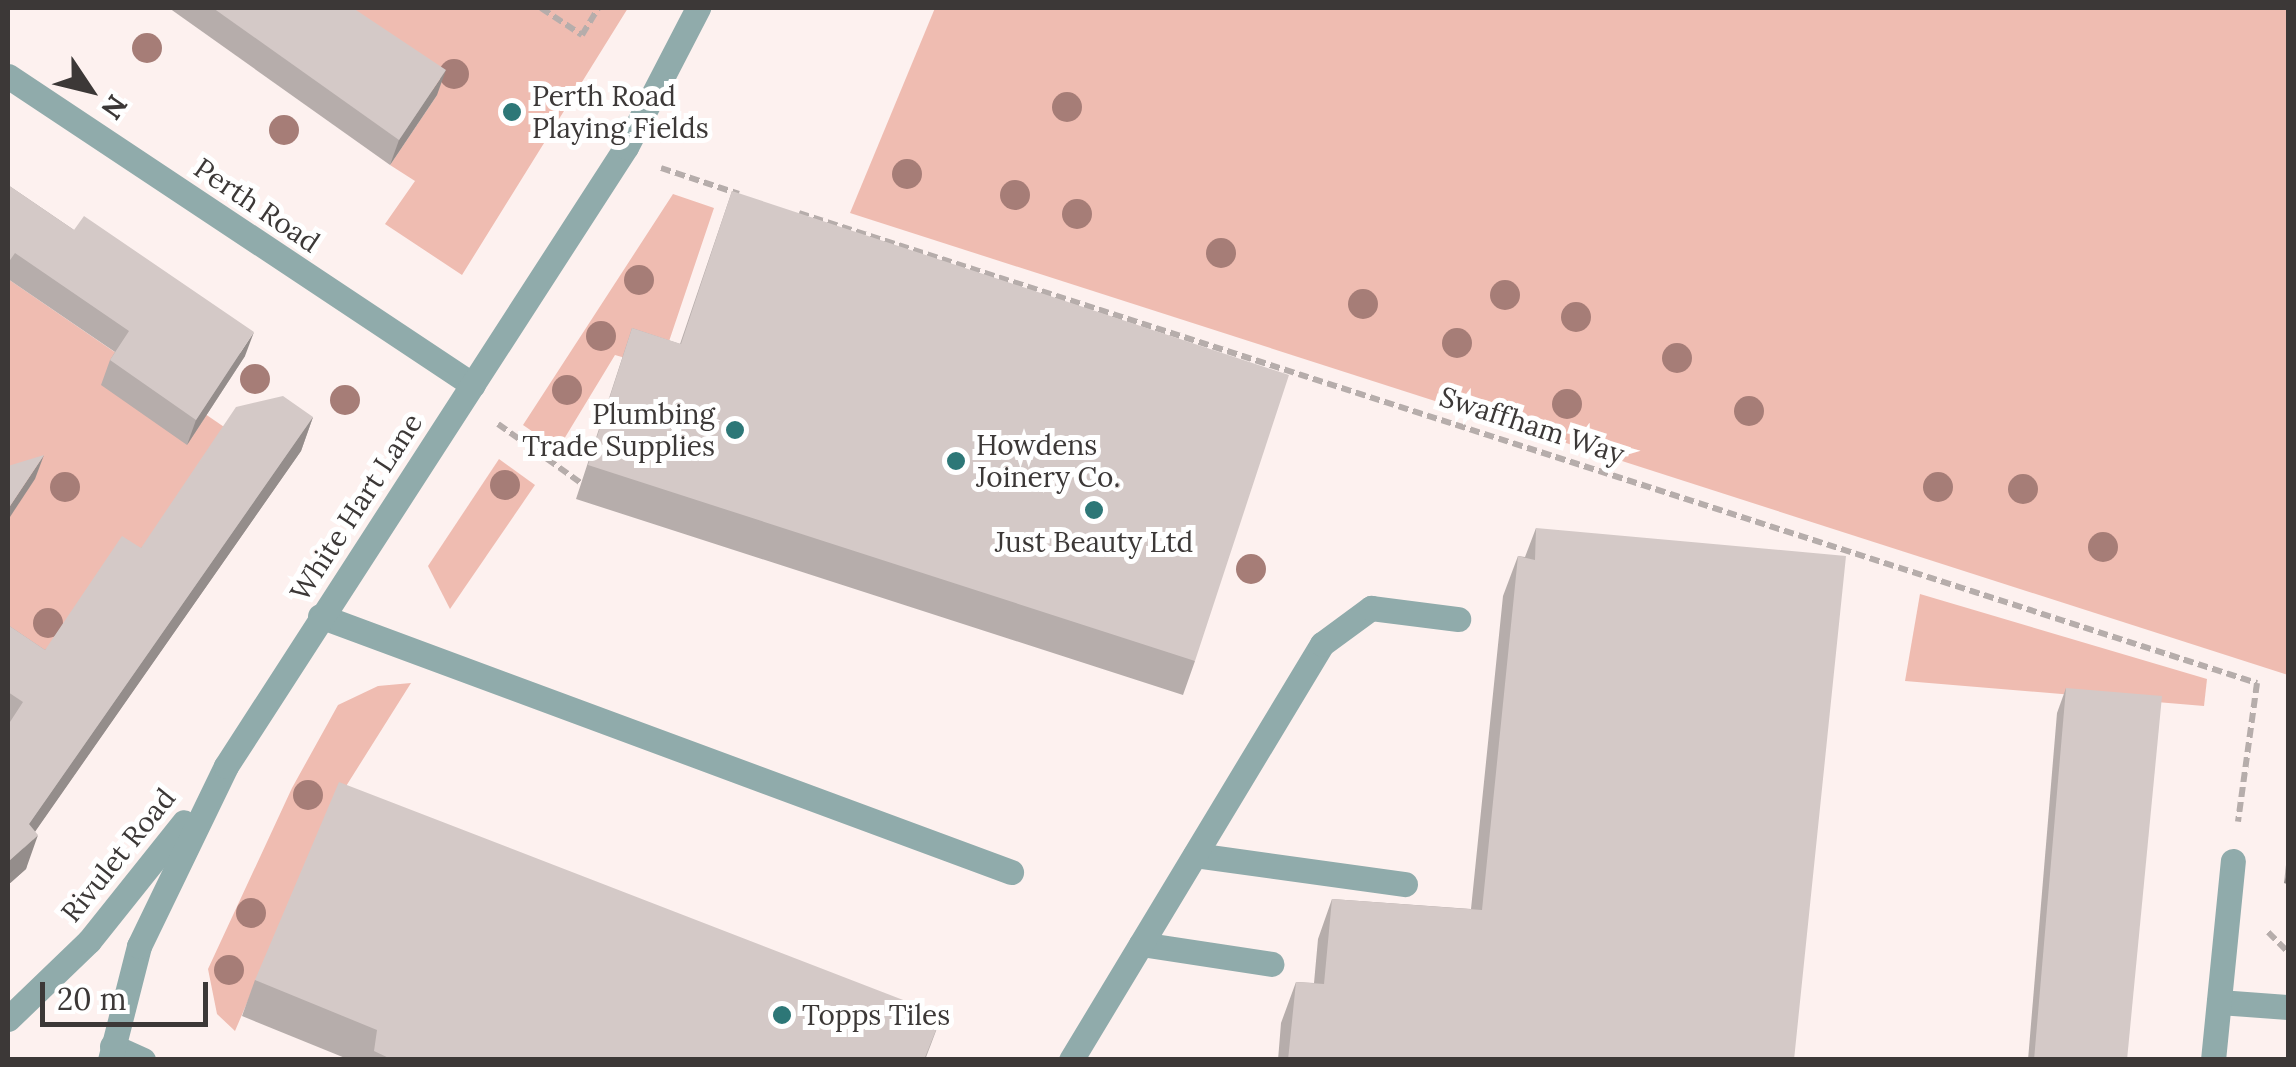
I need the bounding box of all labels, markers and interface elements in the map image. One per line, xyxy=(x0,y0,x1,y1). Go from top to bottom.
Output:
north arrow xyxy=(40,40,140,140)
place label: Perth Road Playing Fields xyxy=(532,79,709,145)
text: N xyxy=(94,88,136,126)
marker: Perth Road Playing Fields xyxy=(501,101,523,123)
street label: Perth Road xyxy=(188,151,326,259)
street label: Swaffham Way xyxy=(1435,379,1629,471)
place label: Plumbing Trade Supplies xyxy=(522,397,715,463)
street label: White Hart Lane xyxy=(283,407,429,607)
marker: Plumbing Trade Supplies xyxy=(724,419,746,441)
place label: Howdens Joinery Co. xyxy=(976,428,1120,494)
marker: Howdens Joinery Co. xyxy=(945,450,967,472)
marker: Just Beauty Ltd xyxy=(1083,499,1105,521)
place label: Just Beauty Ltd xyxy=(995,525,1193,559)
street label: Rivulet Road xyxy=(54,781,182,929)
scale bar xyxy=(45,962,212,1024)
text: 20 m xyxy=(57,980,126,1018)
place label: Topps Tiles xyxy=(802,998,950,1032)
marker: Topps Tiles xyxy=(771,1004,793,1026)

